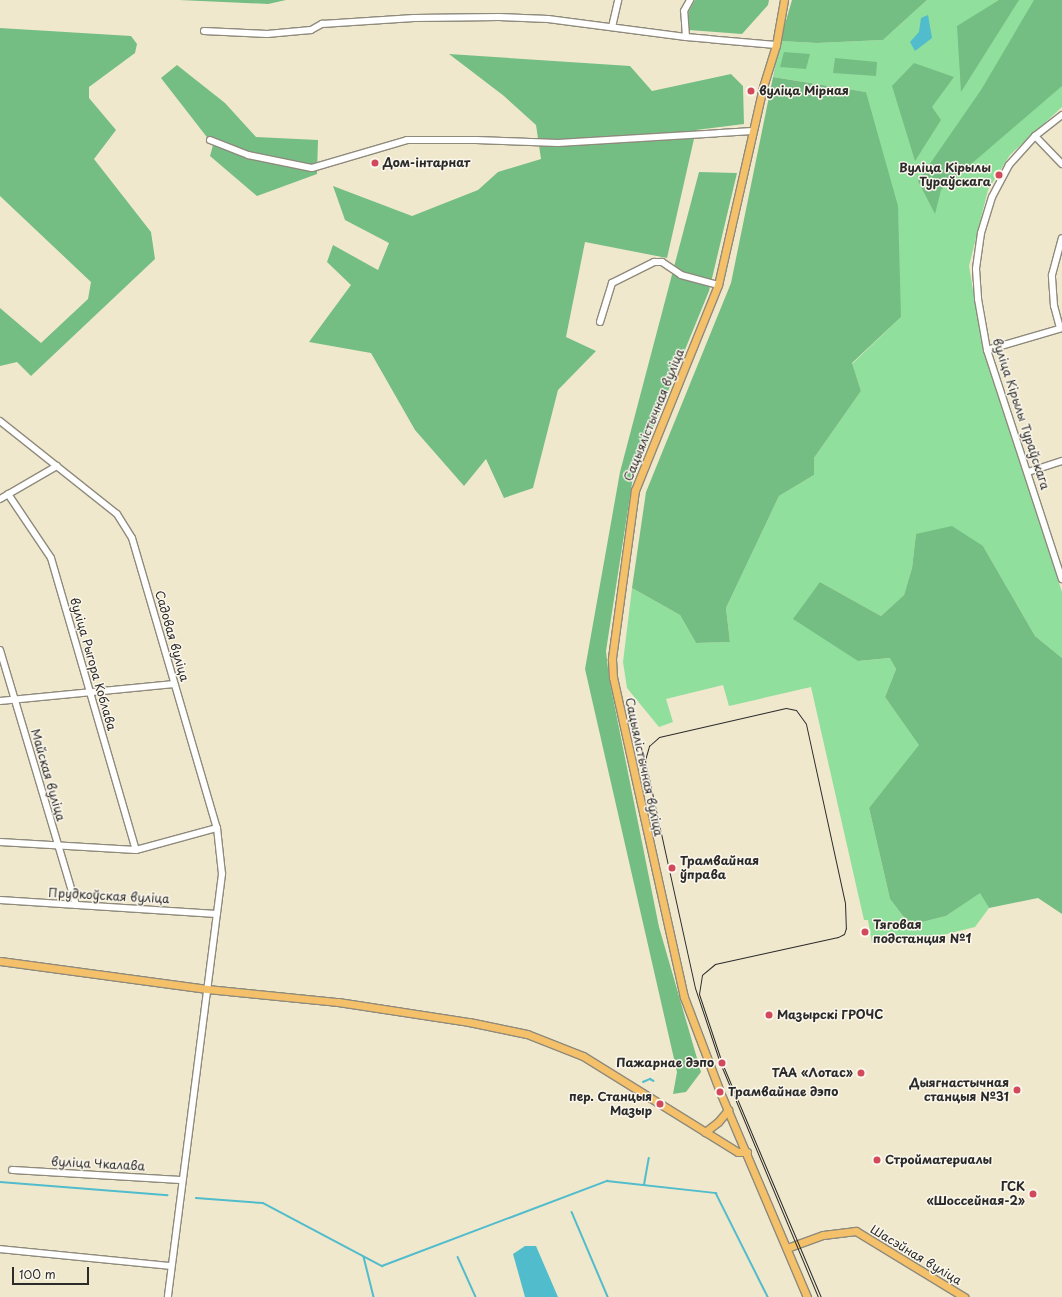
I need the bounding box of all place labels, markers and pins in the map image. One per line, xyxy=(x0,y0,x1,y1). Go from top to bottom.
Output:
place label: вуліца Мірная xyxy=(759,84,849,98)
marker: вуліца Мірная xyxy=(746,86,756,96)
place label: Дом-інтарнат xyxy=(383,156,470,170)
marker: Дом-інтарнат xyxy=(370,158,380,168)
place label: Вуліца Кірылы Тураўскага xyxy=(899,161,991,189)
marker: Вуліца Кірылы Тураўскага xyxy=(994,170,1004,180)
place label: Трамвайная ўправа xyxy=(680,854,759,882)
marker: Трамвайная ўправа xyxy=(667,863,677,873)
place label: Тяговая подстанция №1 xyxy=(873,918,971,946)
marker: Тяговая подстанция №1 xyxy=(860,927,870,937)
place label: Мазырскі ГРОЧС xyxy=(777,1008,884,1022)
marker: Мазырскі ГРОЧС xyxy=(764,1010,774,1020)
place label: Пажарнае дэпо xyxy=(616,1056,714,1070)
marker: Пажарнае дэпо xyxy=(717,1058,727,1068)
place label: ТАА «Лотас» xyxy=(772,1066,853,1080)
marker: ТАА «Лотас» xyxy=(856,1068,866,1078)
place label: Дыягнастычная станцыя №31 xyxy=(910,1076,1009,1104)
place label: Трамвайнае дэпо xyxy=(728,1085,839,1099)
marker: Дыягнастычная станцыя №31 xyxy=(1012,1085,1022,1095)
marker: Трамвайнае дэпо xyxy=(715,1087,725,1097)
place label: пер. Станцыя Мазыр xyxy=(569,1090,652,1118)
marker: пер. Станцыя Мазыр xyxy=(655,1099,665,1109)
place label: Стройматериалы xyxy=(885,1153,992,1167)
marker: Стройматериалы xyxy=(872,1155,882,1165)
place label: ГСК «Шоссейная-2» xyxy=(926,1180,1025,1208)
marker: ГСК «Шоссейная-2» xyxy=(1028,1189,1038,1199)

